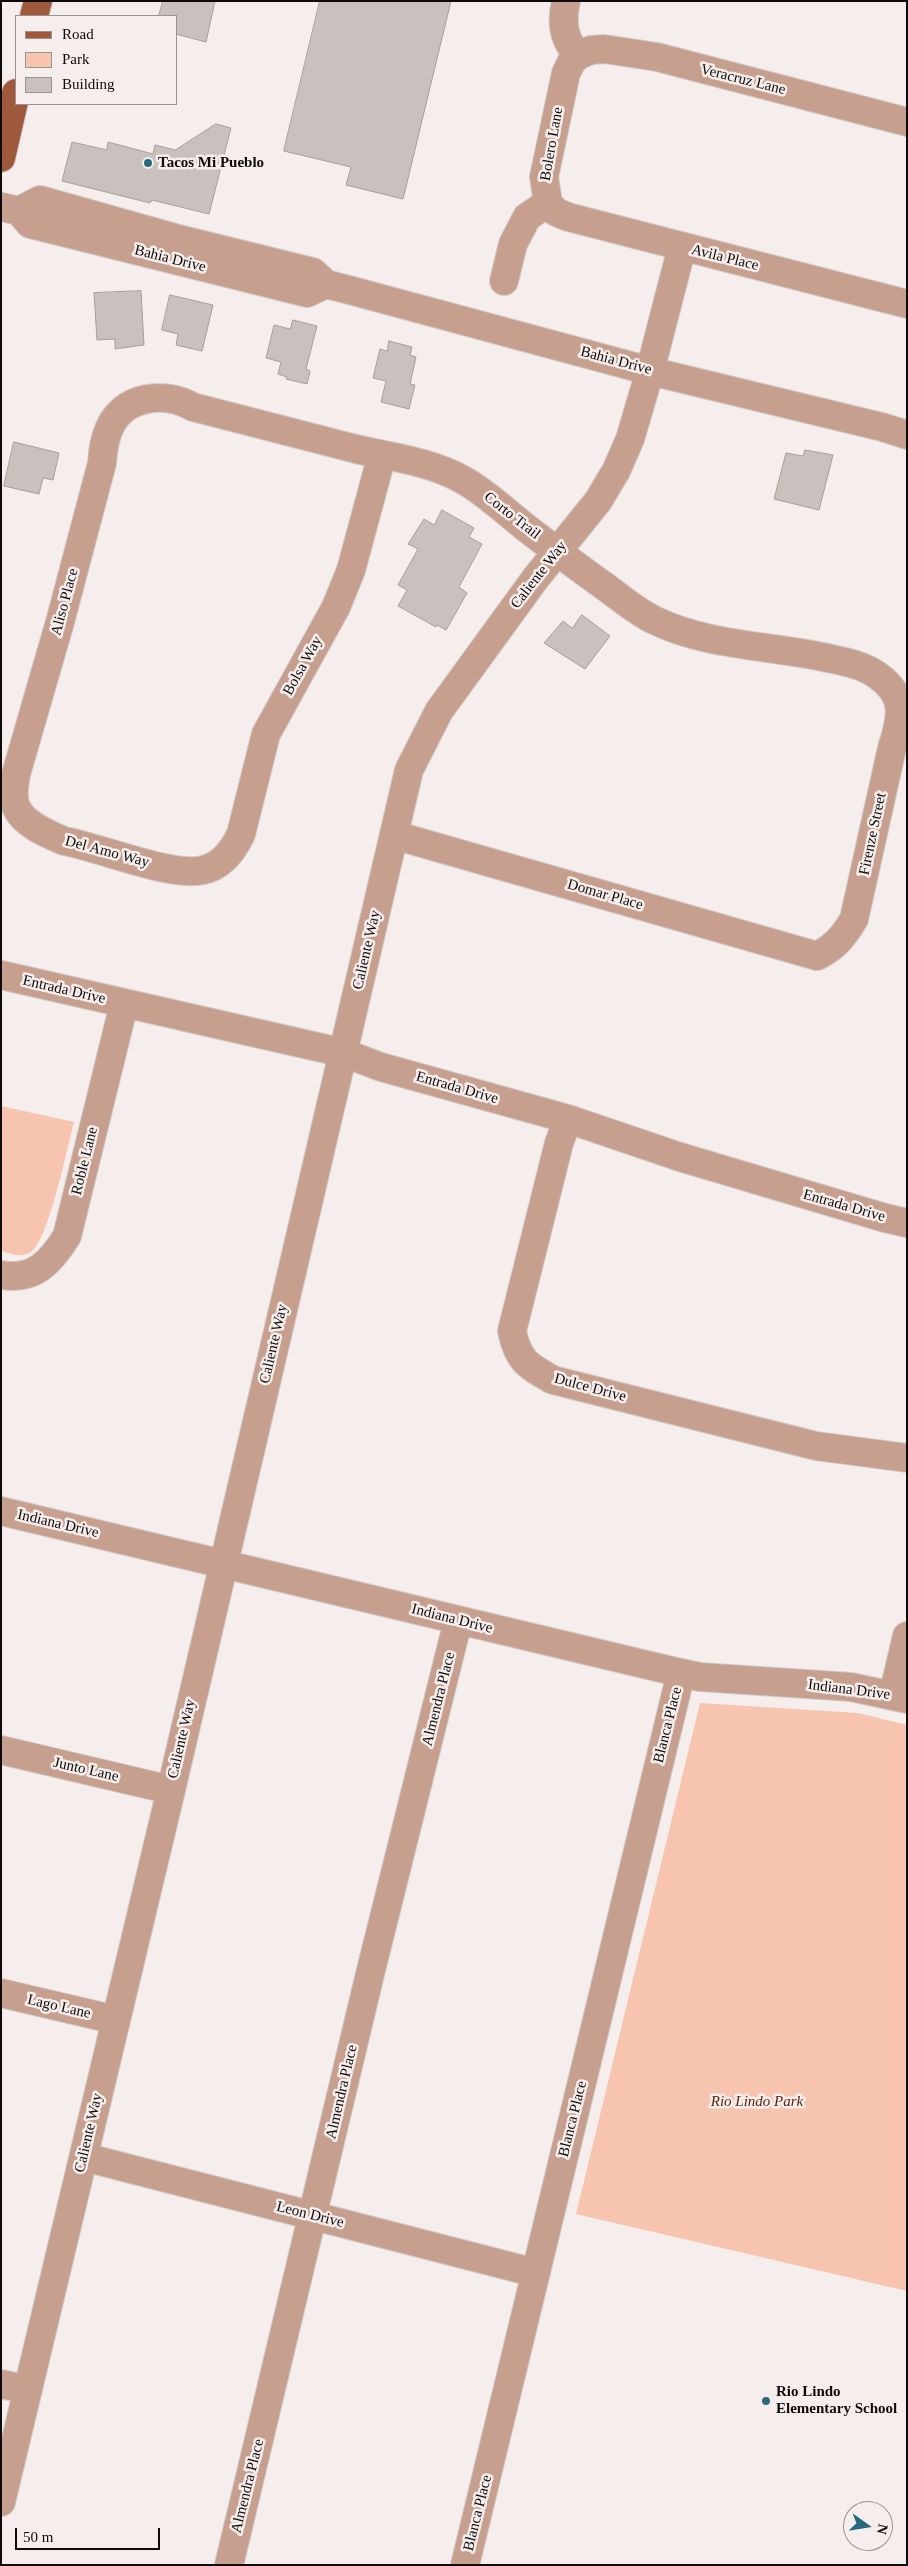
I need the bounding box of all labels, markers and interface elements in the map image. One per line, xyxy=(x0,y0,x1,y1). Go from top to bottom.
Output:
legend xyxy=(15,15,178,105)
text: Road xyxy=(62,26,94,42)
text: Park xyxy=(62,51,90,67)
street label: Veracruz Lane xyxy=(699,61,787,99)
text: Building xyxy=(62,76,115,92)
street label: Bolero Lane xyxy=(537,106,567,182)
place label: Tacos Mi Pueblo xyxy=(158,154,264,172)
marker: Tacos Mi Pueblo xyxy=(142,157,154,169)
street label: Bahia Drive xyxy=(132,241,208,277)
street label: Avila Place xyxy=(690,241,760,275)
street label: Bahia Drive xyxy=(578,343,654,379)
street label: Corto Trail xyxy=(480,488,544,544)
street label: Caliente Way xyxy=(507,538,571,612)
street label: Aliso Place xyxy=(47,566,83,638)
street label: Bolsa Way xyxy=(279,633,327,699)
street label: Firenze Street xyxy=(855,791,891,877)
street label: Del Amo Way xyxy=(63,832,151,872)
street label: Domar Place xyxy=(565,876,645,914)
street label: Caliente Way xyxy=(349,909,385,991)
street label: Entrada Drive xyxy=(21,972,107,1008)
street label: Entrada Drive xyxy=(414,1068,500,1108)
street label: Roble Lane xyxy=(68,1125,102,1197)
street label: Entrada Drive xyxy=(801,1186,887,1226)
street label: Caliente Way xyxy=(256,1303,292,1385)
street label: Dulce Drive xyxy=(552,1370,628,1406)
street label: Indiana Drive xyxy=(16,1506,100,1542)
street label: Indiana Drive xyxy=(410,1600,494,1638)
street label: Almendra Place xyxy=(419,1650,459,1748)
street label: Indiana Drive xyxy=(807,1676,891,1704)
street label: Blanca Place xyxy=(650,1685,686,1765)
street label: Caliente Way xyxy=(164,1698,200,1780)
street label: Junto Lane xyxy=(52,1754,120,1786)
street label: Lago Lane xyxy=(26,1991,92,2023)
street label: Almendra Place xyxy=(322,2043,362,2141)
street label: Blanca Place xyxy=(555,2079,591,2159)
street label: Caliente Way xyxy=(71,2092,107,2174)
park label: Rio Lindo Park xyxy=(711,2093,803,2111)
street label: Leon Drive xyxy=(274,2198,346,2232)
place label: Rio Lindo Elementary School xyxy=(776,2383,897,2418)
marker: Rio Lindo Elementary School xyxy=(760,2395,772,2407)
street label: Almendra Place xyxy=(228,2437,268,2535)
street label: Blanca Place xyxy=(460,2473,496,2553)
north arrow xyxy=(843,2501,893,2551)
scale bar xyxy=(18,2518,162,2550)
text: N xyxy=(874,2523,891,2536)
text: 50 m xyxy=(23,2529,53,2545)

